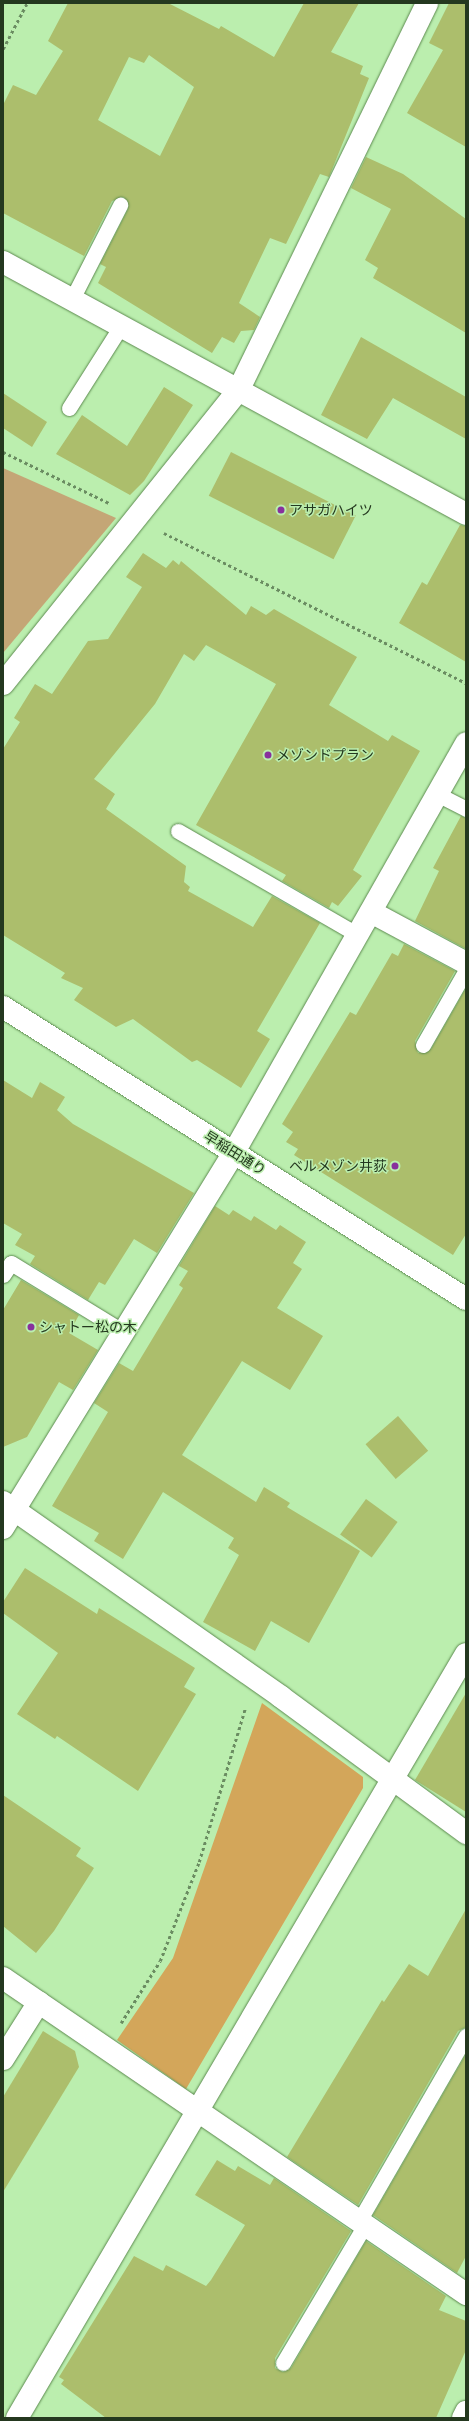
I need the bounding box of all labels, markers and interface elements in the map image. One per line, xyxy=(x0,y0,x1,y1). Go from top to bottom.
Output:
place label: アサガハイツ xyxy=(289,502,373,518)
marker: アサガハイツ xyxy=(276,505,286,515)
place label: メゾンドプラン xyxy=(276,747,374,763)
marker: メゾンドプラン xyxy=(263,750,273,760)
street label: 早稲田通り xyxy=(201,1127,269,1179)
place label: ベルメゾン井荻 xyxy=(289,1158,387,1174)
marker: ベルメゾン井荻 xyxy=(390,1161,400,1171)
place label: シャトー松の木 xyxy=(39,1319,137,1335)
marker: シャトー松の木 xyxy=(26,1322,36,1332)

